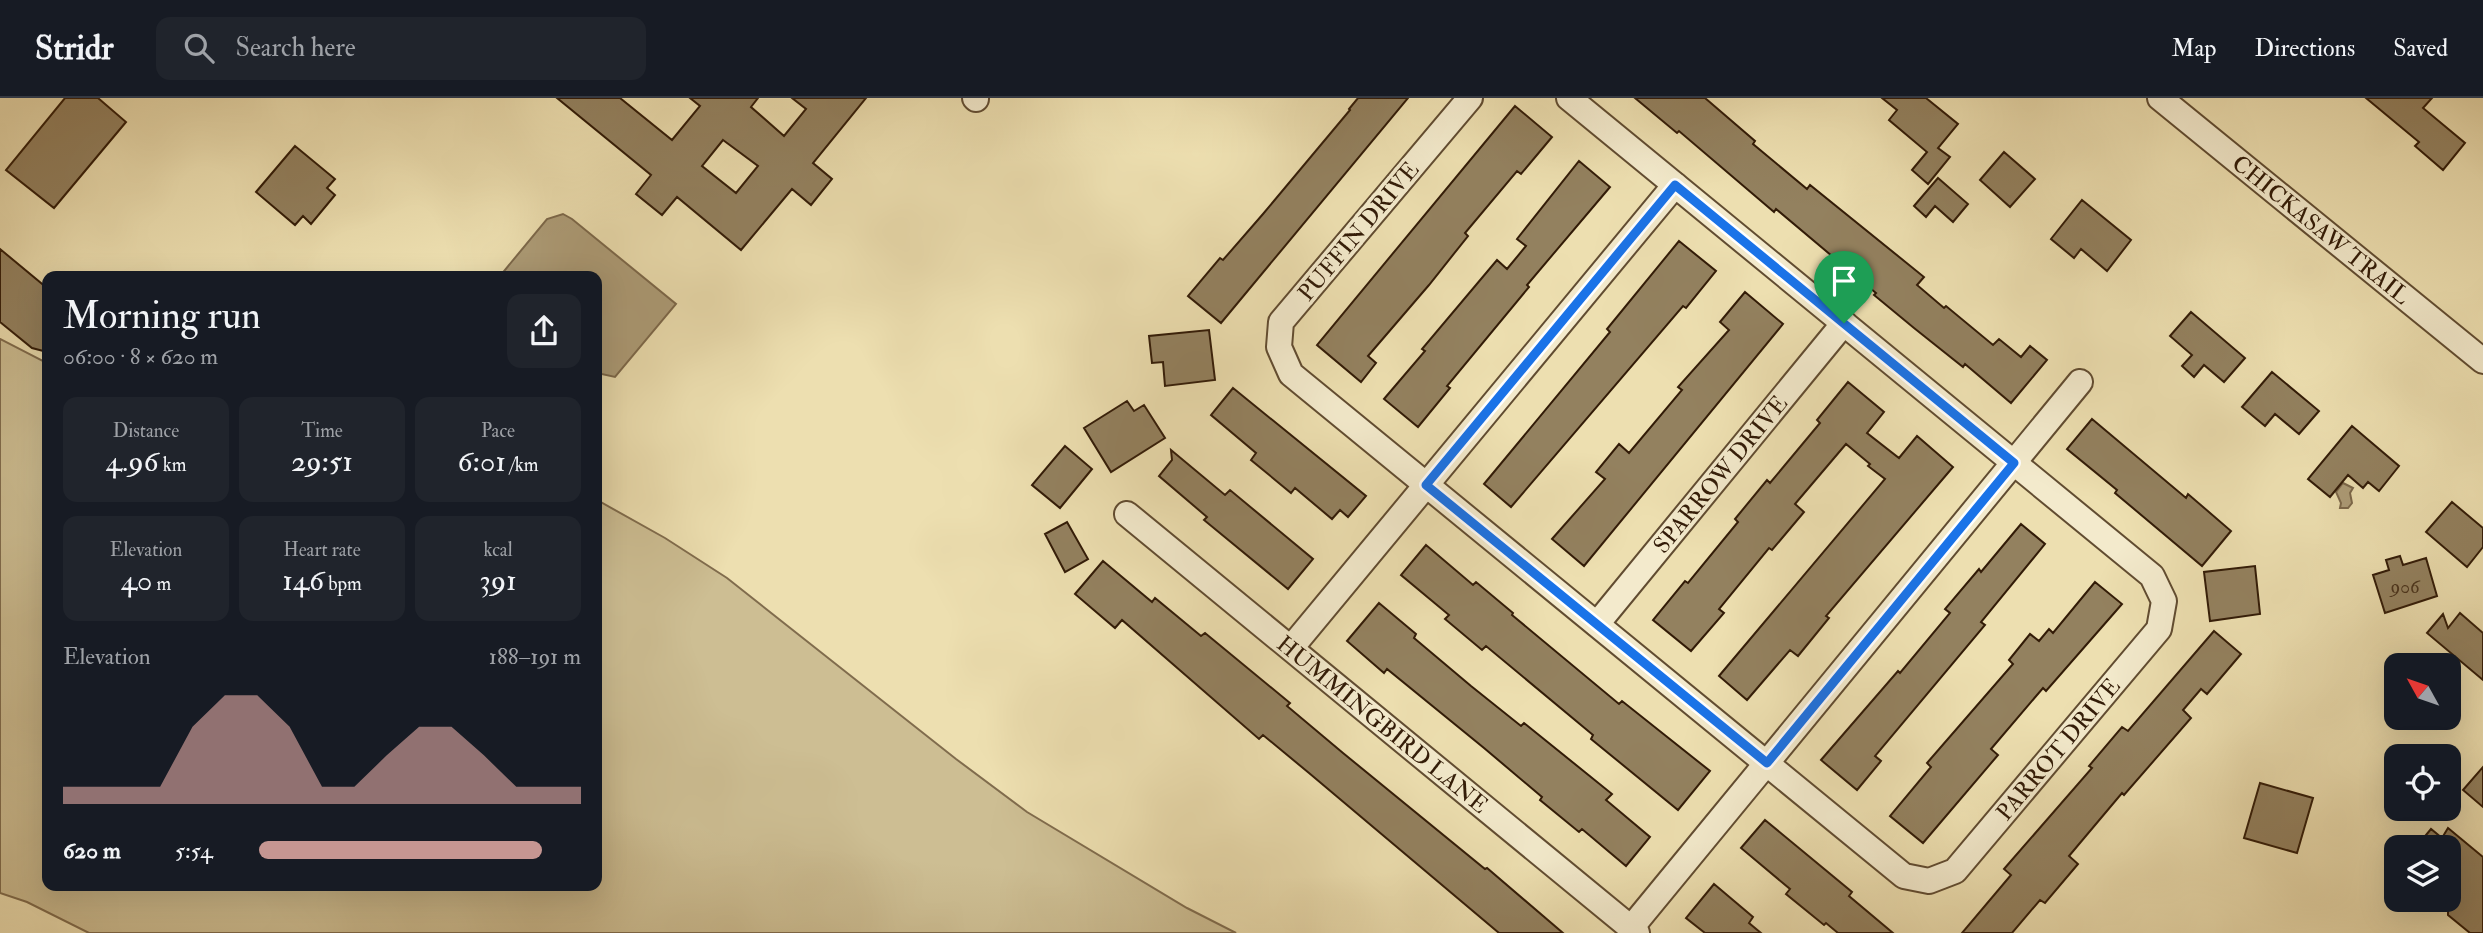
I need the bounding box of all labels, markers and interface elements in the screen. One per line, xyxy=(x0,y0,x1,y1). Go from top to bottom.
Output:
search box xyxy=(156,17,646,80)
text: Stridr xyxy=(35,28,114,69)
icon: search xyxy=(180,29,218,67)
text: Search here xyxy=(236,32,356,64)
text: Map xyxy=(2171,33,2216,64)
text: Directions xyxy=(2254,33,2355,64)
text: Saved xyxy=(2393,33,2448,64)
street label: CHICKASAW TRAIL xyxy=(2226,149,2416,311)
street label: PUFFIN DRIVE xyxy=(1292,156,1425,307)
pin xyxy=(1814,251,1874,323)
icon: arrive xyxy=(1825,262,1863,300)
text: Morning run xyxy=(63,292,261,340)
button: share xyxy=(507,294,581,368)
text: 06:00 · 8 × 620 m xyxy=(63,342,218,371)
street label: SPARROW DRIVE xyxy=(1647,389,1794,559)
text: Distance xyxy=(113,419,179,443)
text: Time xyxy=(301,419,343,443)
text: Pace xyxy=(481,419,515,443)
text: 4.96 xyxy=(106,443,159,480)
text: 29:51 xyxy=(291,443,353,480)
text: 6:01 xyxy=(457,443,506,480)
text: km xyxy=(159,453,186,477)
text: /km xyxy=(506,453,539,477)
text: Elevation xyxy=(110,538,182,562)
text: Heart rate xyxy=(283,538,361,562)
text: kcal xyxy=(483,538,513,562)
text: 40 xyxy=(121,562,152,599)
text: 146 xyxy=(282,562,324,599)
text: 391 xyxy=(479,562,517,599)
text: m xyxy=(152,572,171,596)
text: bpm xyxy=(324,572,362,596)
house number: 906 xyxy=(2388,575,2421,599)
street label: HUMMINGBIRD LANE xyxy=(1271,629,1494,820)
text: Elevation xyxy=(63,642,151,671)
text: 188–191 m xyxy=(489,642,581,671)
north arrow xyxy=(2384,653,2460,730)
map controls xyxy=(2384,653,2461,912)
street label: PARROT DRIVE xyxy=(1990,672,2127,827)
button: locate xyxy=(2384,744,2461,821)
button: layers xyxy=(2384,835,2461,912)
text: 620 m xyxy=(63,836,121,865)
text: 5:54 xyxy=(175,836,213,865)

